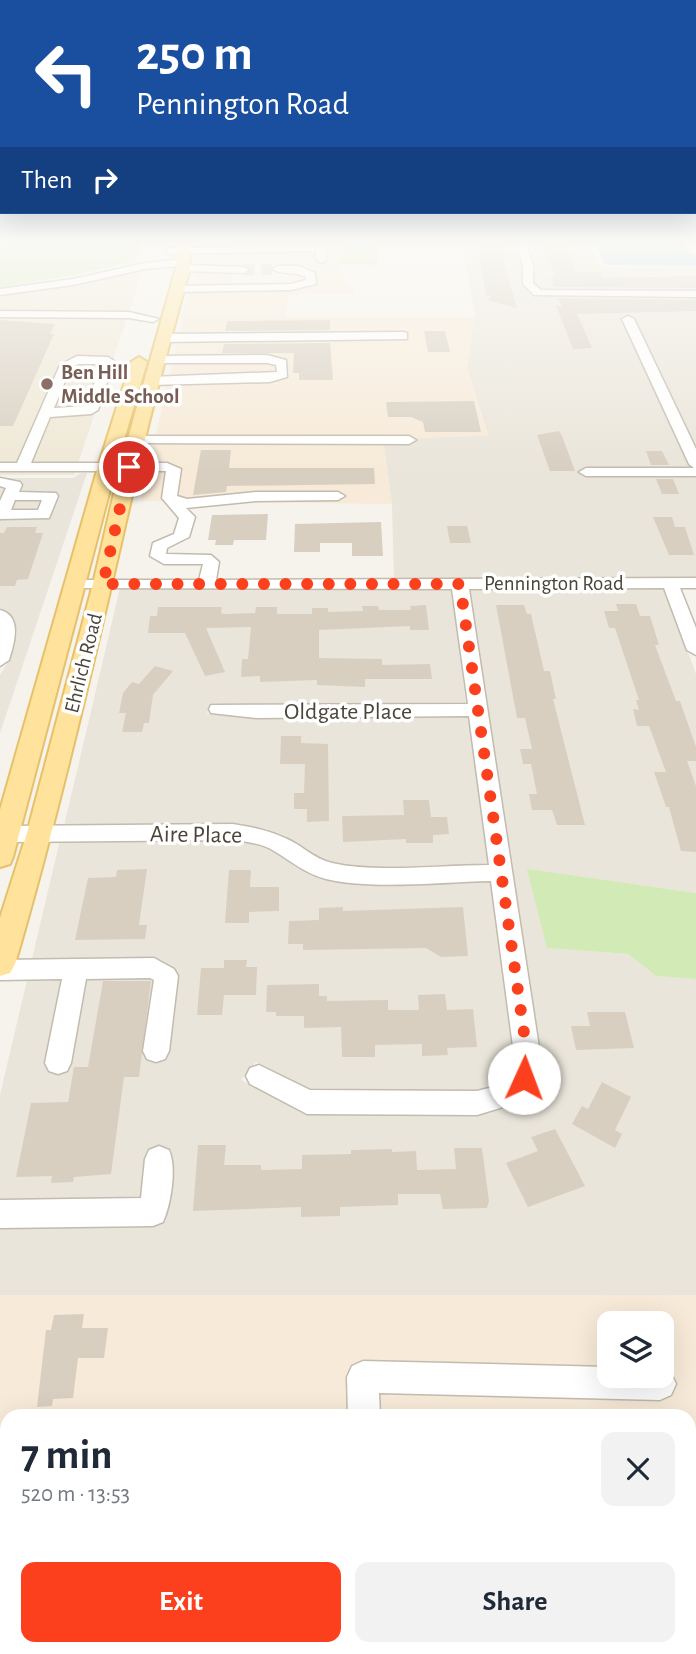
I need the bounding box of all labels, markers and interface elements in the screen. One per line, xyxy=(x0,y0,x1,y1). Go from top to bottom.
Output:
icon: left xyxy=(21,28,112,119)
text: 250 m xyxy=(136,30,253,79)
text: Pennington Road xyxy=(136,88,349,120)
icon: right xyxy=(86,161,124,199)
text: Then xyxy=(21,167,72,193)
place label: Ben Hill Middle School xyxy=(61,362,180,407)
marker: Ben Hill Middle School xyxy=(39,376,55,392)
pin xyxy=(99,437,159,497)
icon: arrive xyxy=(110,448,148,486)
street label: Pennington Road xyxy=(484,573,624,594)
street label: Ehrlich Road xyxy=(61,611,106,715)
street label: Oldgate Place xyxy=(284,700,412,724)
street label: Aire Place xyxy=(150,822,242,848)
position arrow xyxy=(487,1041,561,1115)
map controls xyxy=(597,1311,674,1388)
button: layers xyxy=(597,1311,674,1388)
button: close xyxy=(601,1432,675,1506)
text: 7 min xyxy=(21,1434,113,1476)
text: 520 m · 13:53 xyxy=(21,1483,130,1506)
button: Exit xyxy=(21,1562,341,1642)
button: Share xyxy=(355,1562,675,1642)

